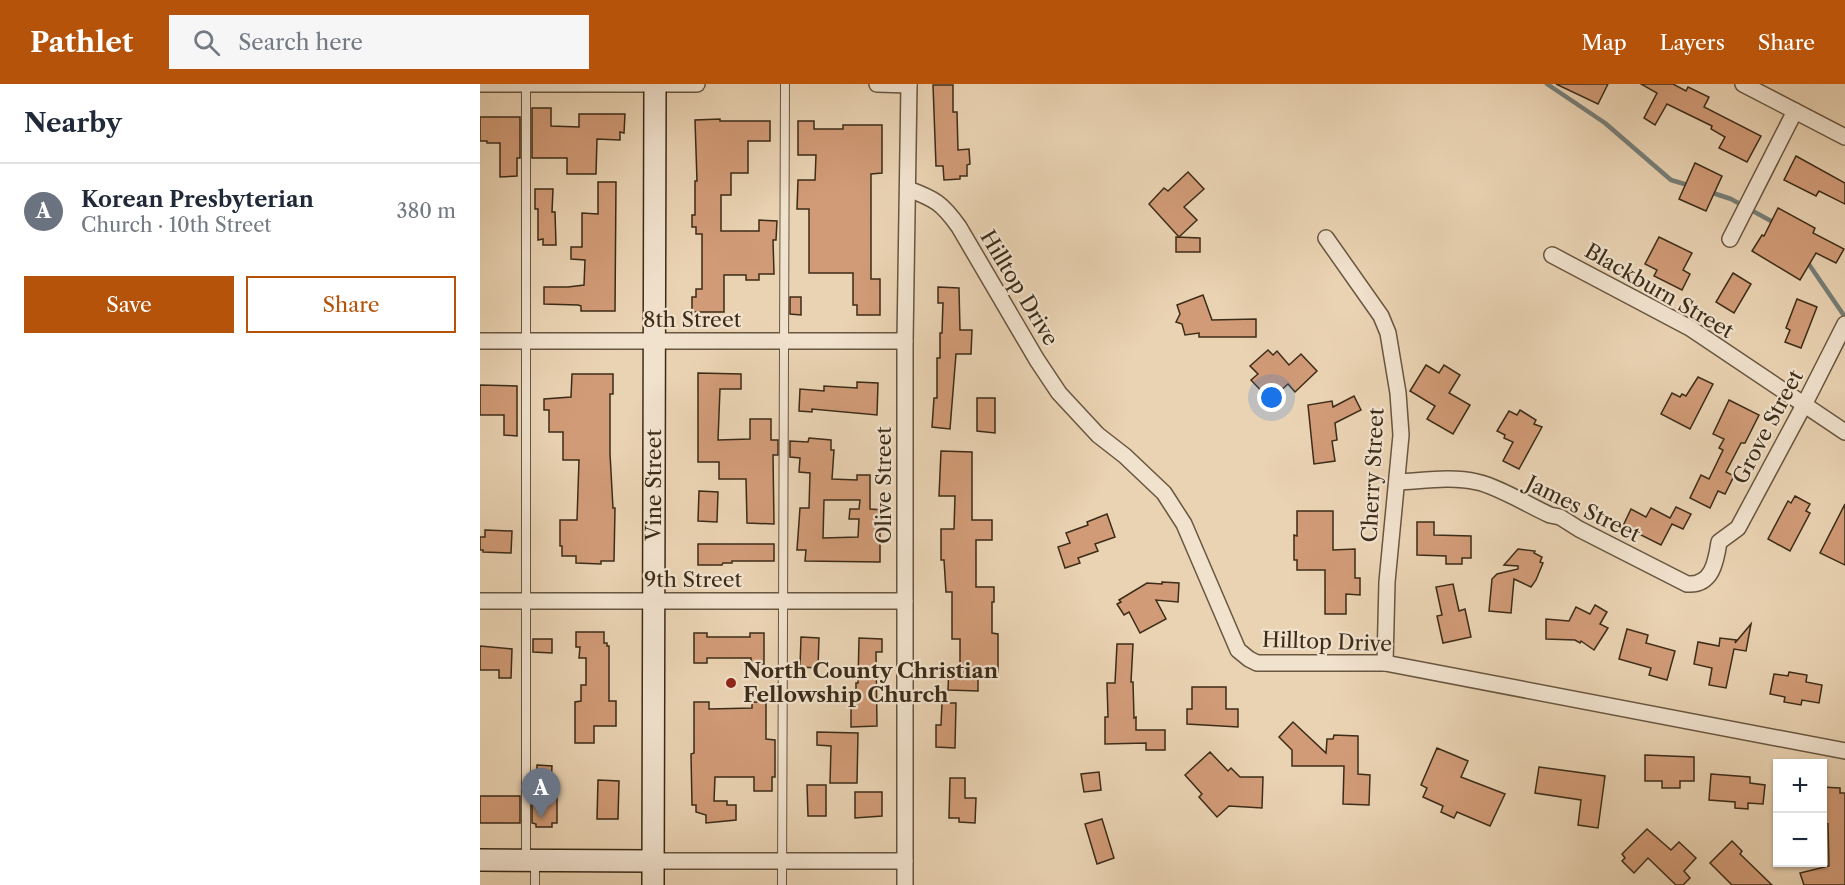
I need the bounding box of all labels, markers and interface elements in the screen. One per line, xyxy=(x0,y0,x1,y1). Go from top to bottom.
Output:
search box xyxy=(169,15,589,69)
text: Pathlet xyxy=(30,25,133,59)
icon: search xyxy=(190,26,223,59)
text: Search here xyxy=(238,29,363,56)
text: Map xyxy=(1582,30,1627,55)
text: Layers xyxy=(1660,30,1725,55)
text: Share xyxy=(1758,30,1815,55)
text: Nearby xyxy=(24,107,122,139)
text: Korean Presbyterian xyxy=(81,186,314,213)
text: A xyxy=(36,199,51,223)
text: 380 m xyxy=(397,199,456,223)
text: Church · 10th Street xyxy=(81,213,271,237)
street label: Hilltop Drive xyxy=(975,225,1064,350)
street label: Blackburn Street xyxy=(1580,238,1739,344)
button: Save xyxy=(24,276,234,333)
button: Share xyxy=(246,276,456,333)
street label: 8th Street xyxy=(643,307,742,332)
street label: Grove Street xyxy=(1727,365,1808,488)
your location xyxy=(1257,383,1286,412)
street label: Cherry Street xyxy=(1356,406,1389,543)
street label: Olive Street xyxy=(871,426,896,544)
street label: Vine Street xyxy=(641,429,666,542)
street label: James Street xyxy=(1519,469,1645,547)
street label: 9th Street xyxy=(644,567,743,592)
street label: Hilltop Drive xyxy=(1261,627,1393,656)
place label: North County Christian Fellowship Church xyxy=(743,658,999,707)
marker: North County Christian Fellowship Church xyxy=(724,676,738,690)
map controls xyxy=(1773,759,1827,867)
button: + xyxy=(1773,759,1827,813)
pin: A xyxy=(522,768,560,818)
button: − xyxy=(1773,813,1827,867)

